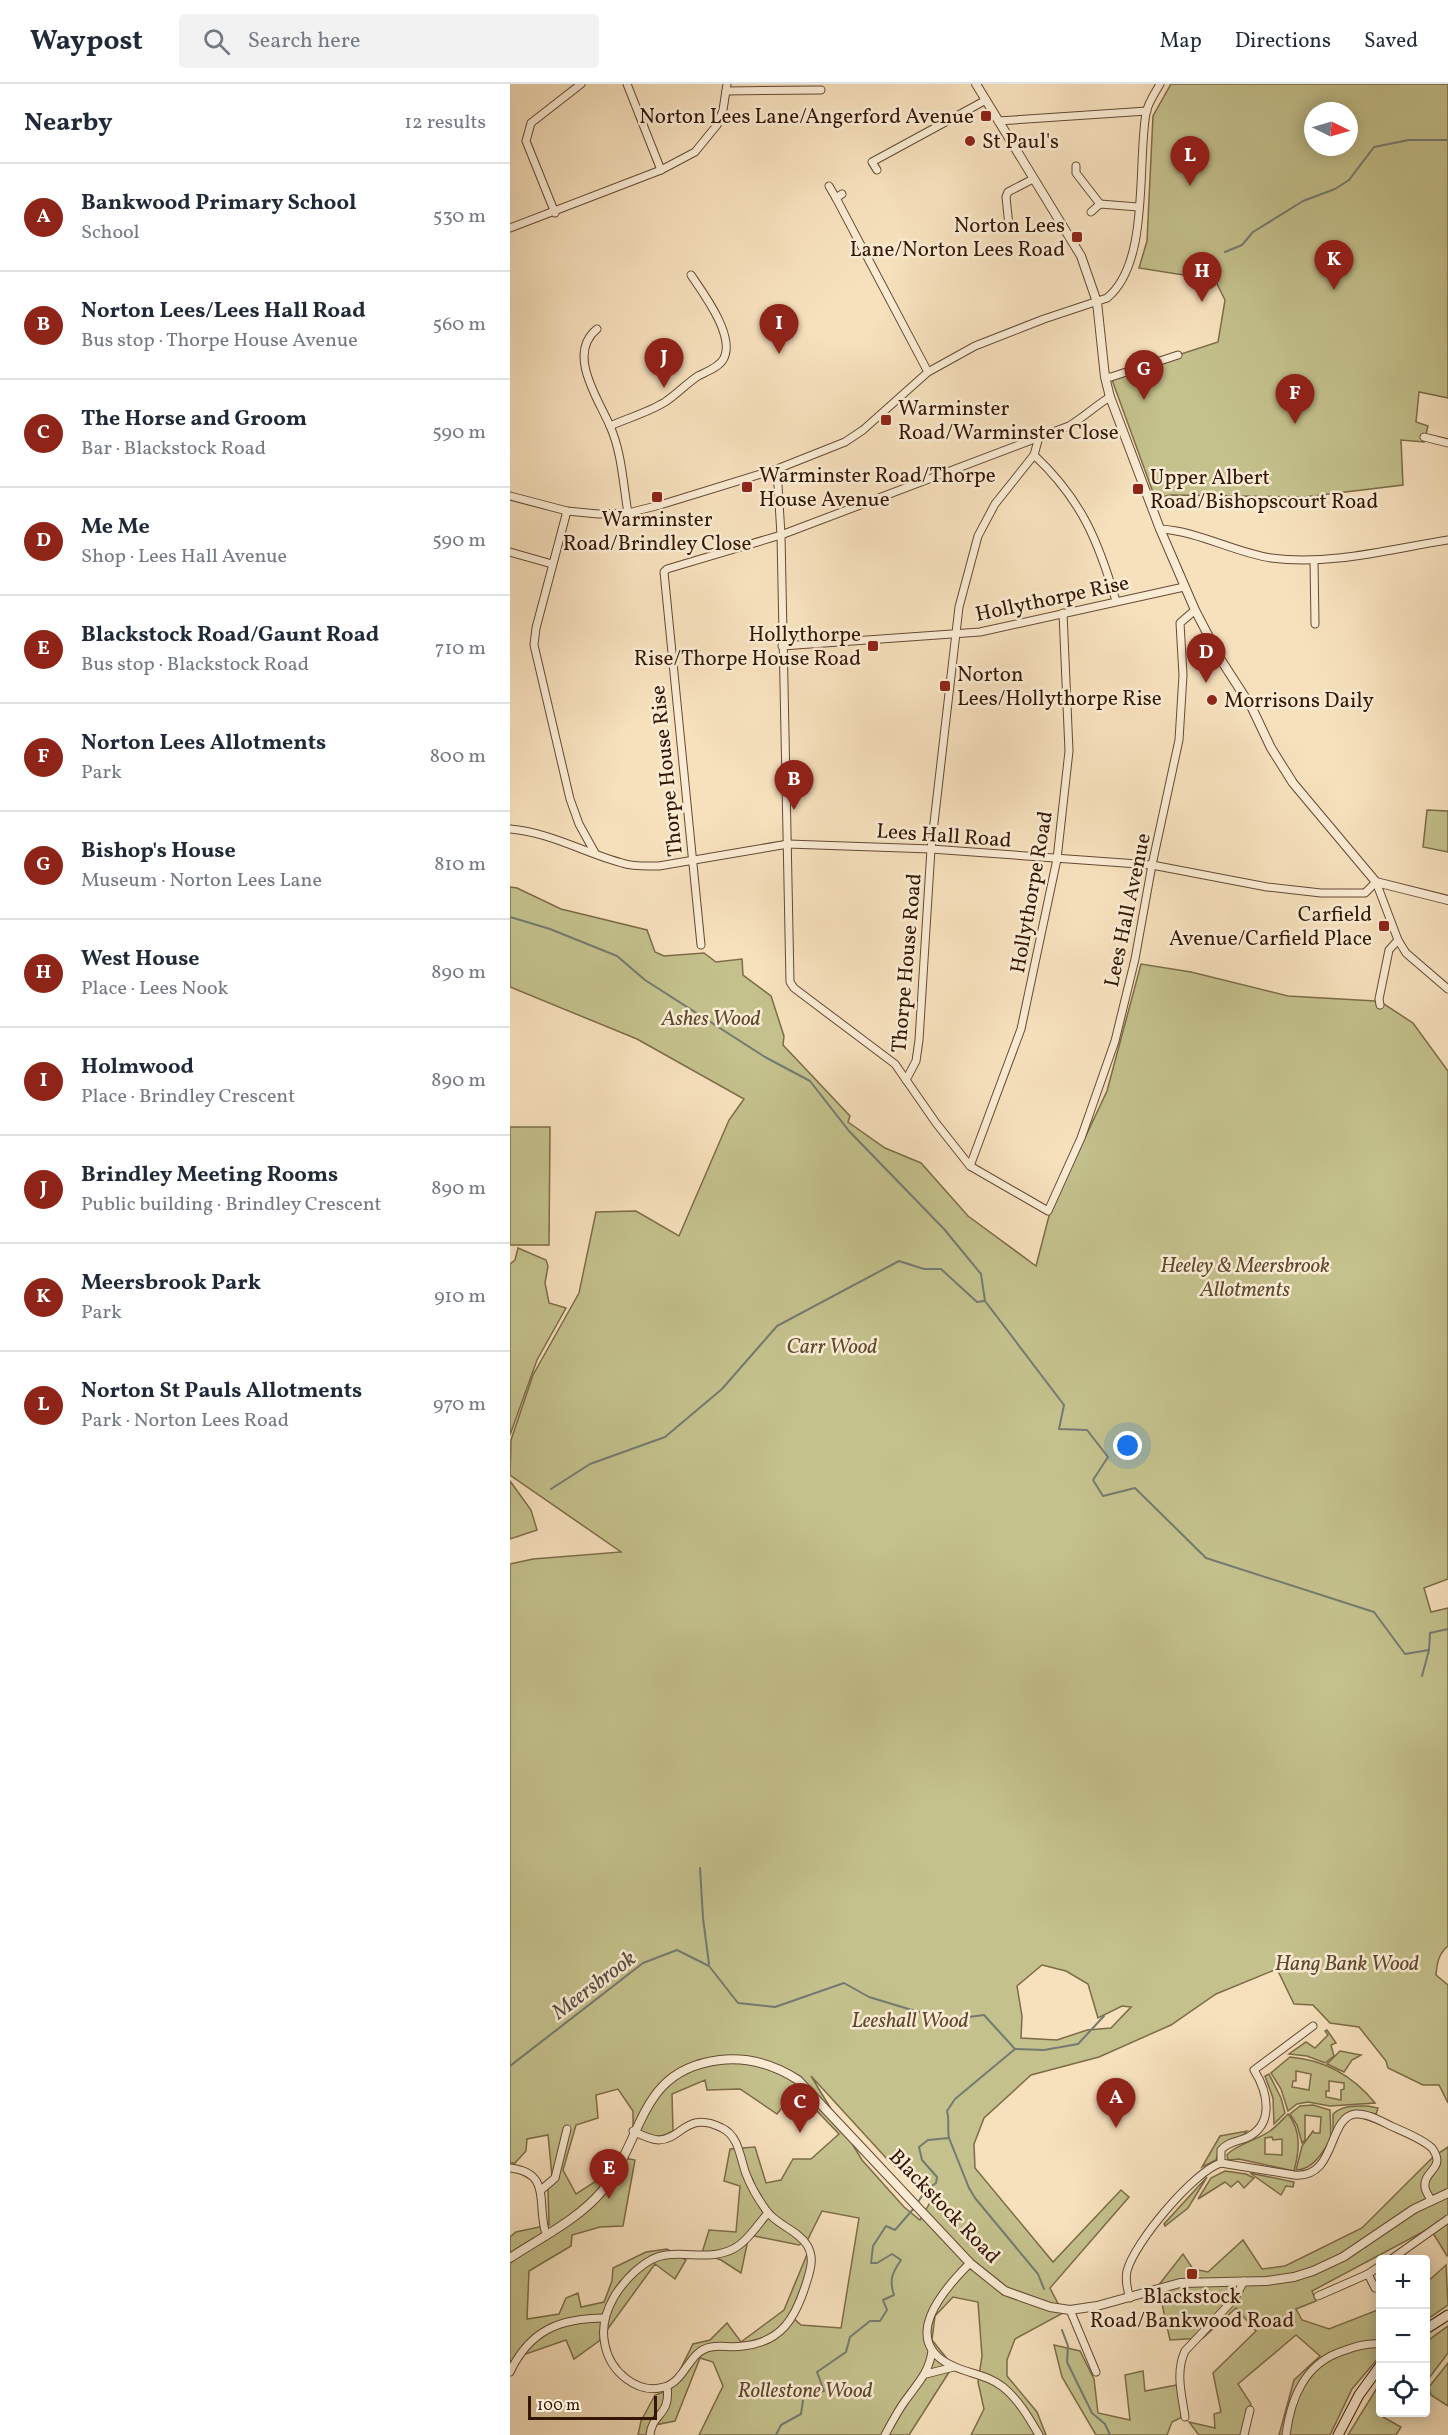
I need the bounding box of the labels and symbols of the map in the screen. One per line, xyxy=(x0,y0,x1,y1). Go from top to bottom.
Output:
north arrow xyxy=(1304,102,1358,156)
place label: Norton Lees Lane/Angerford Avenue xyxy=(639,103,974,132)
marker: Norton Lees Lane/Angerford Avenue xyxy=(979,109,993,123)
place label: St Paul's xyxy=(982,128,1059,157)
marker: St Paul's xyxy=(963,134,977,148)
pin: L xyxy=(1170,136,1210,186)
place label: Norton Lees Lane/Norton Lees Road xyxy=(850,212,1065,265)
marker: Norton Lees Lane/Norton Lees Road xyxy=(1070,230,1084,244)
pin: K xyxy=(1314,240,1354,290)
pin: H xyxy=(1182,252,1222,302)
pin: I xyxy=(760,304,798,354)
pin: J xyxy=(644,338,684,388)
pin: G xyxy=(1124,350,1164,400)
pin: F xyxy=(1276,374,1314,424)
place label: Warminster Road/Warminster Close xyxy=(898,395,1119,448)
marker: Warminster Road/Warminster Close xyxy=(879,413,893,427)
place label: Warminster Road/Thorpe House Avenue xyxy=(759,462,996,515)
place label: Upper Albert Road/Bishopscourt Road xyxy=(1150,464,1378,517)
marker: Warminster Road/Thorpe House Avenue xyxy=(740,480,754,494)
marker: Upper Albert Road/Bishopscourt Road xyxy=(1131,482,1145,496)
marker: Warminster Road/Brindley Close xyxy=(650,490,664,504)
place label: Warminster Road/Brindley Close xyxy=(563,506,751,559)
street label: Hollythorpe Rise xyxy=(973,569,1132,630)
place label: Hollythorpe Rise/Thorpe House Road xyxy=(634,621,861,674)
pin: D xyxy=(1186,634,1226,683)
marker: Hollythorpe Rise/Thorpe House Road xyxy=(866,639,880,653)
place label: Norton Lees/Hollythorpe Rise xyxy=(957,661,1162,714)
marker: Norton Lees/Hollythorpe Rise xyxy=(938,679,952,693)
street label: Thorpe House Rise xyxy=(644,684,691,858)
place label: Morrisons Daily xyxy=(1224,687,1374,716)
marker: Morrisons Daily xyxy=(1205,693,1219,707)
pin: B xyxy=(774,760,814,810)
street label: Hollythorpe Road xyxy=(1004,809,1061,976)
street label: Lees Hall Road xyxy=(875,817,1012,856)
street label: Lees Hall Avenue xyxy=(1098,831,1159,990)
street label: Thorpe House Road xyxy=(885,872,930,1054)
place label: Carfield Avenue/Carfield Place xyxy=(1169,901,1372,954)
marker: Carfield Avenue/Carfield Place xyxy=(1377,919,1391,933)
park label: Ashes Wood xyxy=(660,1005,761,1034)
park label: Heeley & Meersbrook Allotments xyxy=(1160,1252,1330,1305)
park label: Carr Wood xyxy=(787,1333,877,1362)
your location xyxy=(1113,1431,1142,1460)
water label: Meersbrook xyxy=(545,1944,643,2029)
park label: Hang Bank Wood xyxy=(1275,1950,1419,1979)
park label: Leeshall Wood xyxy=(851,2007,969,2036)
pin: A xyxy=(1096,2078,1136,2128)
pin: C xyxy=(780,2084,820,2133)
street label: Blackstock Road xyxy=(882,2143,1006,2271)
pin: E xyxy=(590,2150,628,2199)
marker: Blackstock Road/Bankwood Road xyxy=(1185,2267,1199,2281)
place label: Blackstock Road/Bankwood Road xyxy=(1090,2283,1294,2336)
park label: Rollestone Wood xyxy=(737,2377,873,2406)
scale bar xyxy=(528,2393,657,2420)

